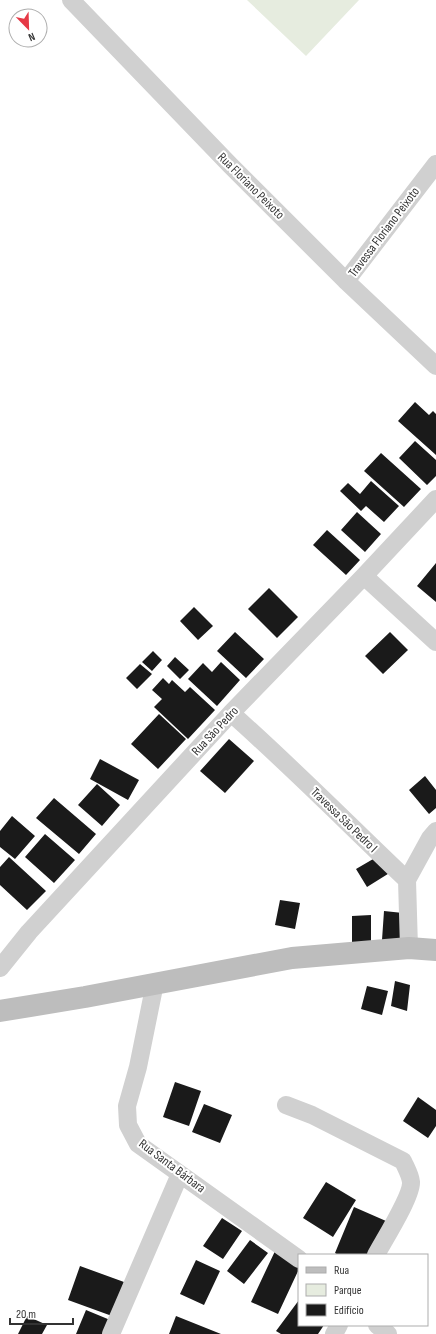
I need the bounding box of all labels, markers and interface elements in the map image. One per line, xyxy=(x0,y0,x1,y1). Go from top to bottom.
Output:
north arrow xyxy=(8,8,48,48)
text: N xyxy=(26,30,37,44)
street label: Rua Floriano Peixoto xyxy=(214,149,288,223)
street label: Travessa Floriano Peixoto xyxy=(345,184,423,280)
street label: Rua São Pedro xyxy=(188,703,242,759)
street label: Travessa São Pedro I xyxy=(307,784,381,856)
street label: Rua Santa Bárbara xyxy=(136,1136,208,1196)
legend xyxy=(298,1254,428,1326)
text: Rua xyxy=(334,1263,350,1278)
text: Parque xyxy=(334,1283,362,1298)
scale bar xyxy=(10,1300,73,1326)
text: Edifício xyxy=(334,1303,364,1318)
text: 20 m xyxy=(16,1307,36,1322)

